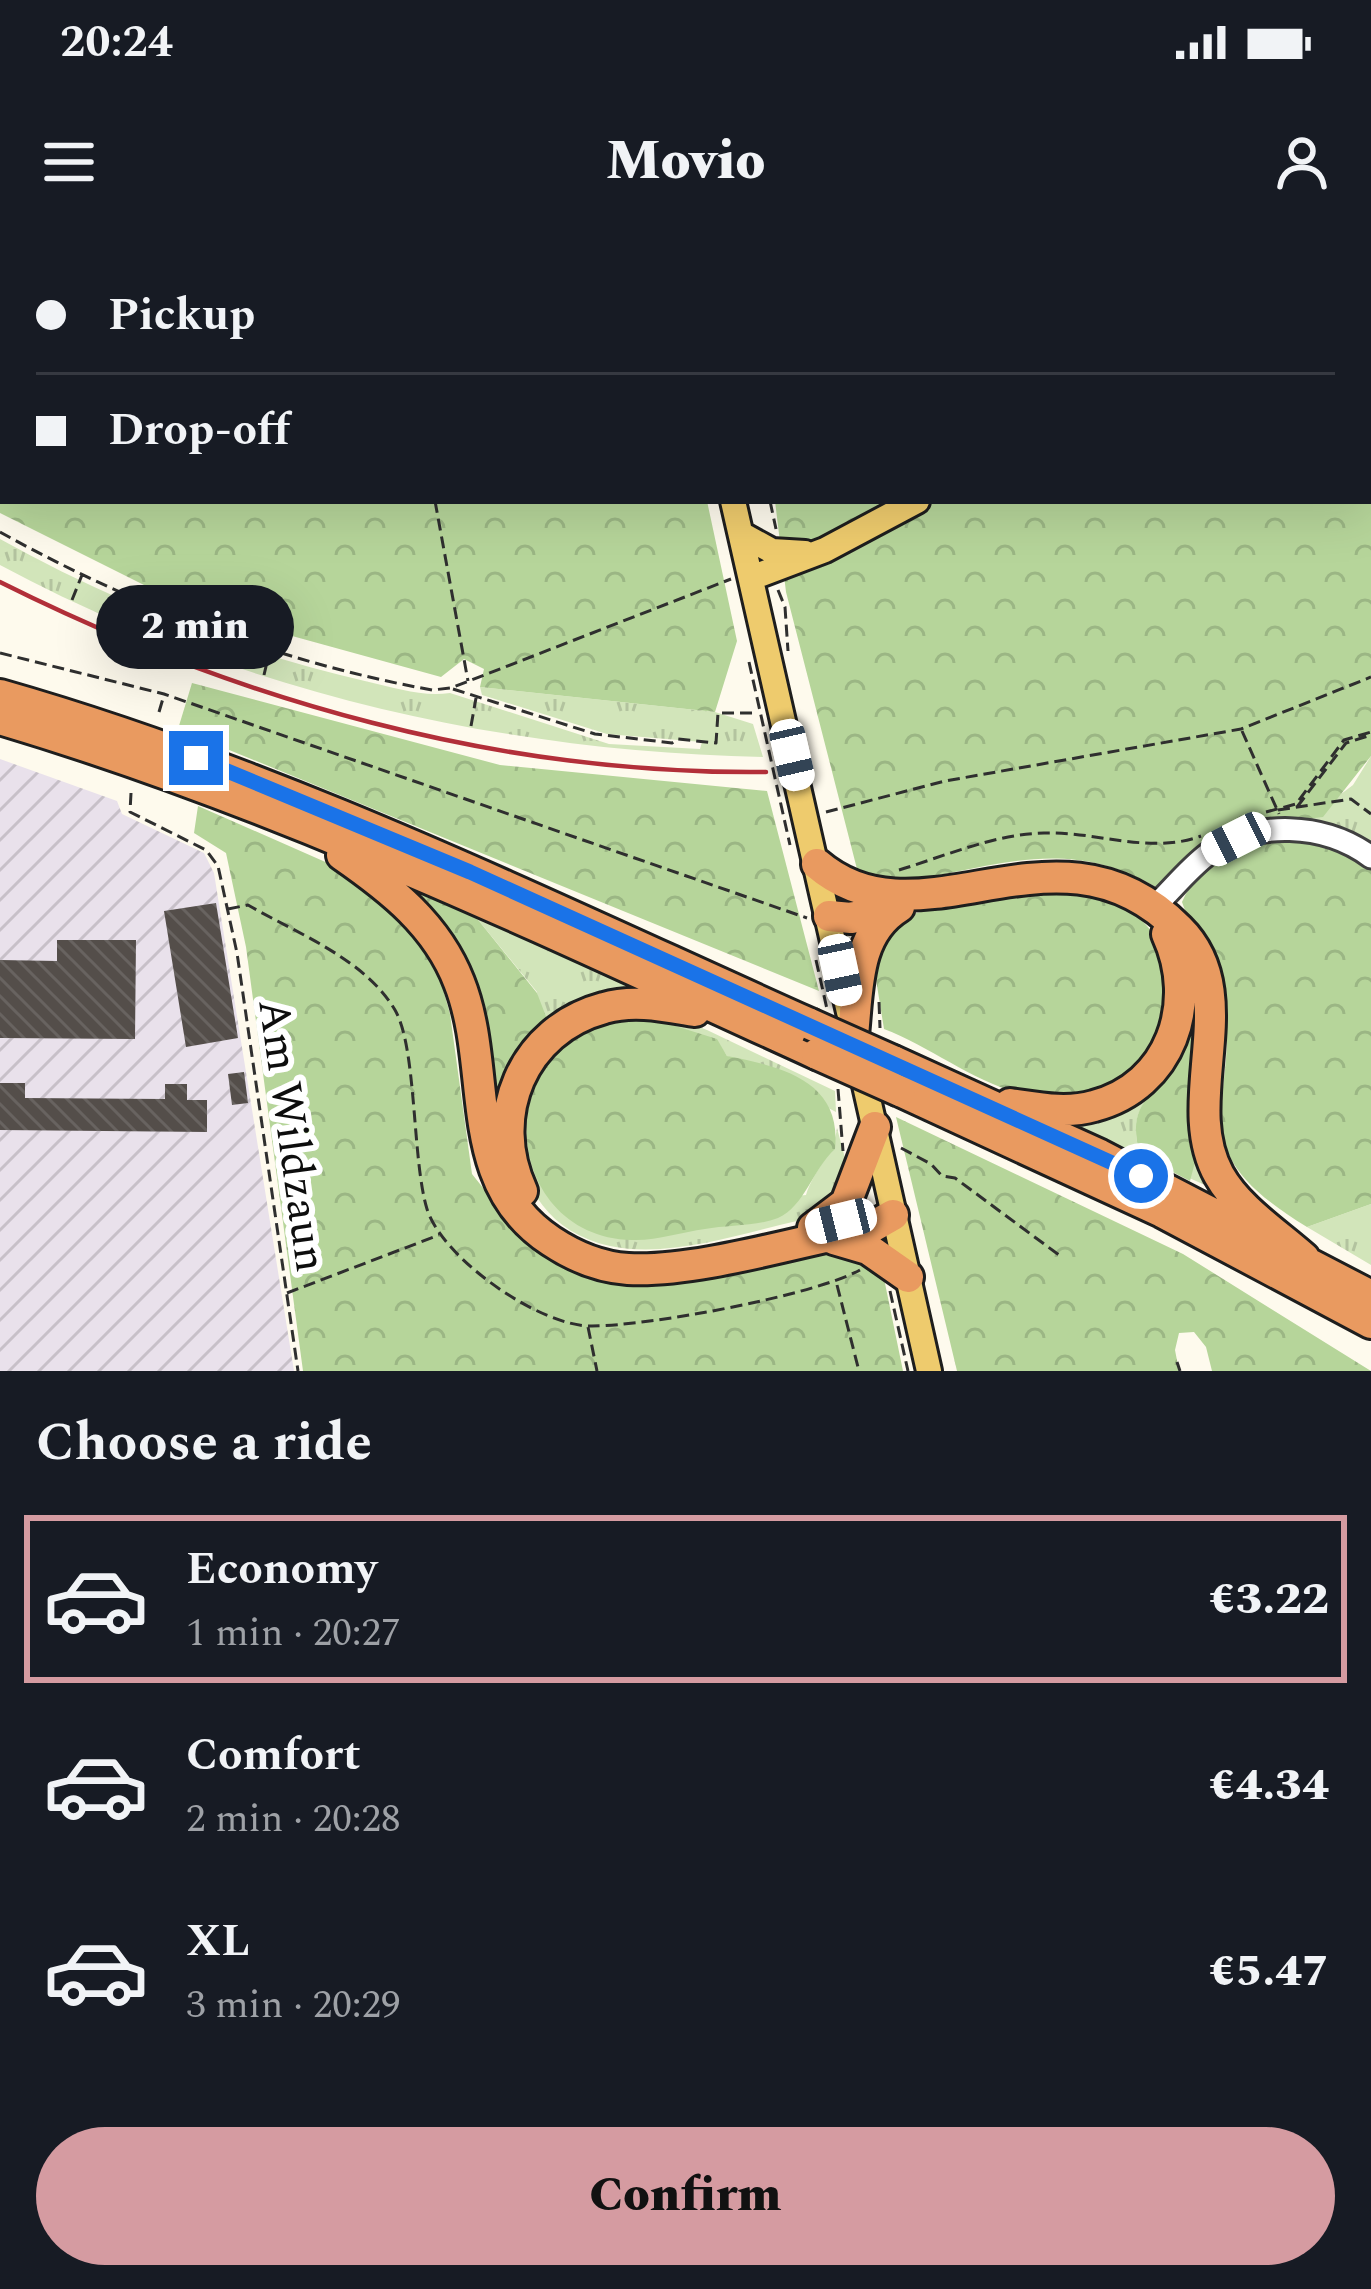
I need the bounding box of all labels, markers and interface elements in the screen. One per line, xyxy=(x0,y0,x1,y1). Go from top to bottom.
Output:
text: 20:24 xyxy=(60,8,173,77)
text: Movio xyxy=(606,121,765,203)
icon: menu xyxy=(36,129,102,195)
icon: person xyxy=(1269,129,1335,195)
text: Pickup xyxy=(108,281,255,350)
text: Drop-off xyxy=(108,396,290,465)
callout: 2 min xyxy=(97,584,295,668)
text: 2 min xyxy=(141,597,249,656)
car xyxy=(766,716,818,794)
route end xyxy=(169,731,223,785)
car xyxy=(1196,807,1276,871)
car xyxy=(815,931,865,1009)
street label: Am Wildzaun xyxy=(238,994,345,1276)
route start xyxy=(1114,1149,1168,1203)
car xyxy=(802,1195,880,1247)
text: Choose a ride xyxy=(36,1402,372,1484)
text: Economy xyxy=(186,1535,377,1604)
icon: car xyxy=(42,1545,150,1653)
text: €3.22 xyxy=(1208,1565,1329,1634)
text: 1 min · 20:27 xyxy=(186,1604,401,1663)
text: Comfort xyxy=(186,1721,361,1790)
icon: car xyxy=(42,1731,150,1839)
text: €4.34 xyxy=(1208,1751,1329,1820)
text: 2 min · 20:28 xyxy=(186,1790,401,1849)
text: XL xyxy=(186,1907,250,1976)
icon: car xyxy=(42,1917,150,2025)
text: €5.47 xyxy=(1208,1937,1329,2006)
text: 3 min · 20:29 xyxy=(186,1976,401,2035)
button: Confirm xyxy=(36,2127,1335,2265)

